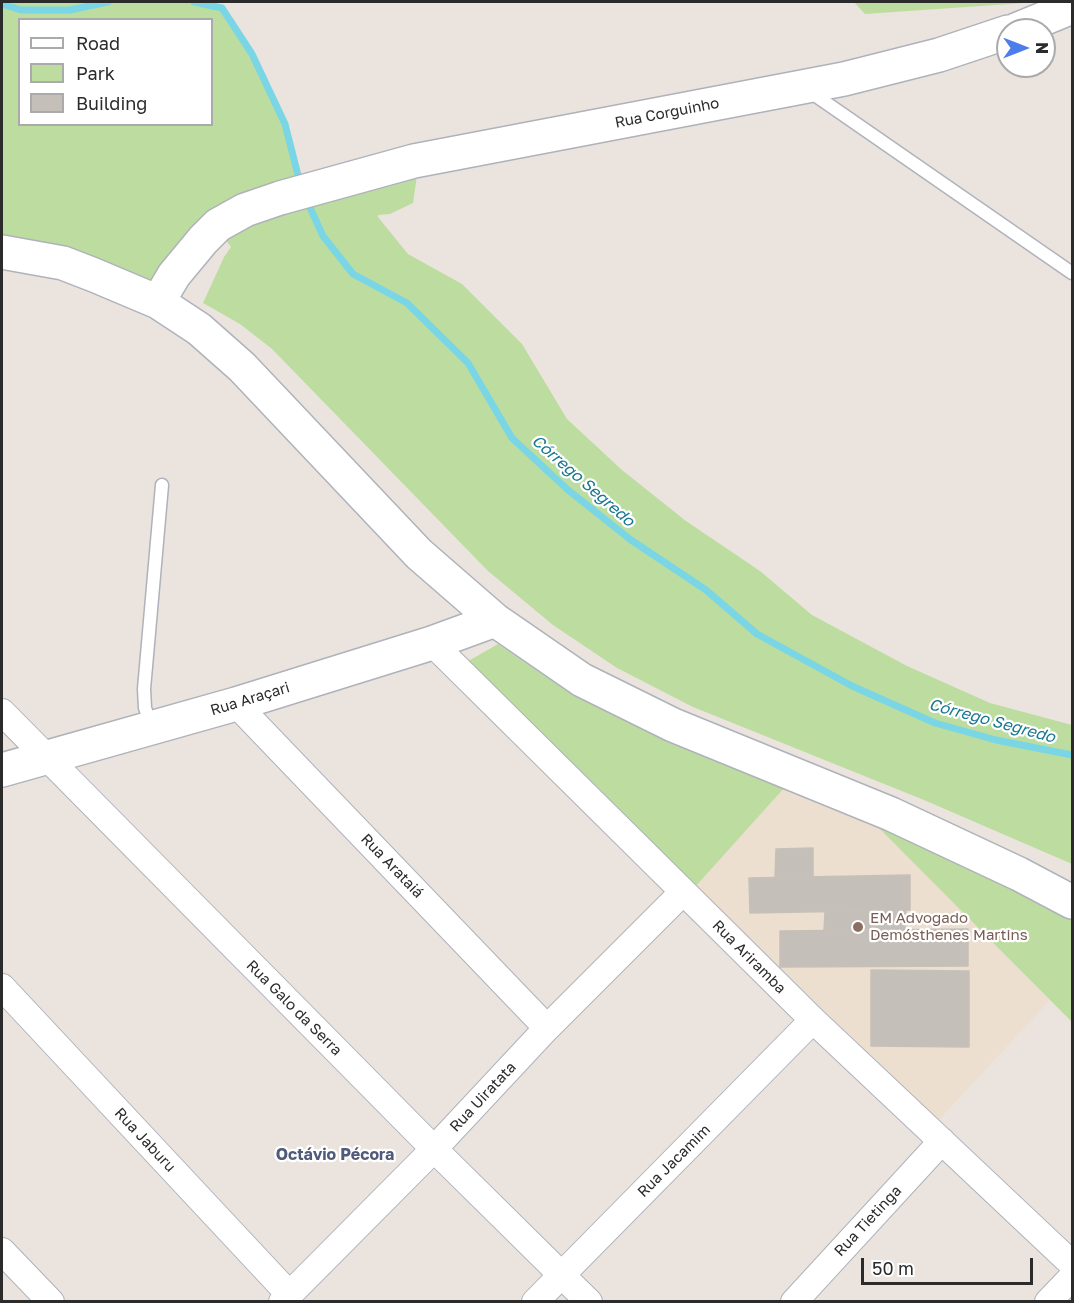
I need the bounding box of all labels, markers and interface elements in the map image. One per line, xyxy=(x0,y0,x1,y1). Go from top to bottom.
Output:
legend xyxy=(18,18,213,126)
north arrow xyxy=(996,18,1056,78)
text: Road xyxy=(76,32,120,54)
text: N xyxy=(1032,42,1052,54)
text: Park xyxy=(76,62,115,84)
text: Building xyxy=(76,92,147,114)
street label: Rua Corguinho xyxy=(613,94,721,132)
water label: Córrego Segredo xyxy=(528,431,638,531)
street label: Rua Araçari xyxy=(208,678,292,720)
water label: Córrego Segredo xyxy=(927,695,1057,747)
street label: Rua Arataiá xyxy=(357,830,427,902)
place label: EM Advogado Demósthenes Martins xyxy=(870,909,1028,944)
street label: Rua Ariramba xyxy=(709,917,789,997)
marker: EM Advogado Demósthenes Martins xyxy=(851,920,865,934)
street label: Rua Galo da Serra xyxy=(243,957,345,1059)
street label: Rua Uiratata xyxy=(446,1058,520,1136)
street label: Rua Jaburu xyxy=(111,1104,179,1176)
street label: Rua Jacamim xyxy=(634,1121,714,1201)
district label: Octávio Pécora xyxy=(276,1145,394,1165)
street label: Rua Tietinga xyxy=(831,1182,905,1260)
scale bar xyxy=(864,1246,1036,1284)
text: 50 m xyxy=(872,1257,914,1279)

